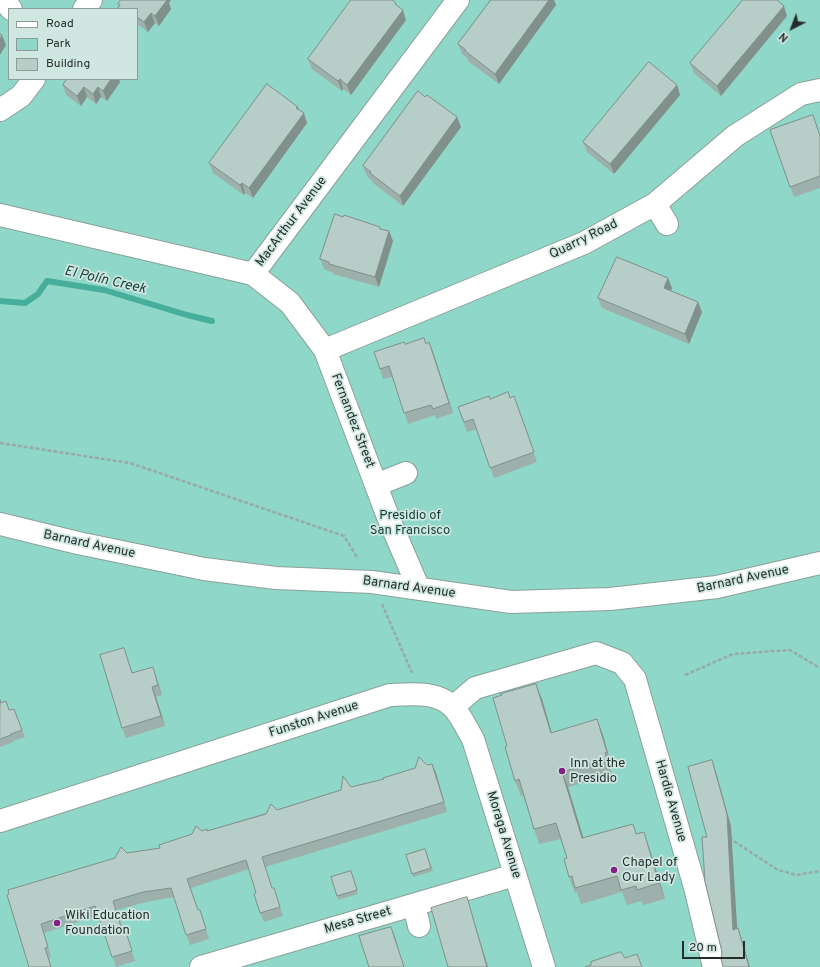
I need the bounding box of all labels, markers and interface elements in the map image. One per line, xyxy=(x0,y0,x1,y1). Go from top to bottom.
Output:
legend xyxy=(8,8,138,80)
north arrow xyxy=(772,8,812,48)
text: Road xyxy=(46,16,74,32)
text: N xyxy=(776,29,792,45)
text: Park xyxy=(46,36,71,52)
text: Building xyxy=(46,56,90,72)
street label: MacArthur Avenue xyxy=(253,174,331,270)
street label: Quarry Road xyxy=(547,217,621,263)
water label: El Polín Creek xyxy=(63,263,147,299)
street label: Fernandez Street xyxy=(327,372,377,470)
park label: Presidio of San Francisco xyxy=(370,508,450,539)
street label: Barnard Avenue xyxy=(42,528,136,562)
street label: Barnard Avenue xyxy=(696,563,790,597)
street label: Barnard Avenue xyxy=(362,574,456,602)
street label: Funston Avenue xyxy=(267,698,361,742)
place label: Inn at the Presidio xyxy=(570,756,625,787)
street label: Hardie Avenue xyxy=(651,758,689,844)
marker: Inn at the Presidio xyxy=(557,766,567,776)
street label: Moraga Avenue xyxy=(482,790,524,880)
place label: Chapel of Our Lady xyxy=(622,855,677,886)
marker: Chapel of Our Lady xyxy=(609,865,619,875)
street label: Mesa Street xyxy=(323,904,393,938)
place label: Wiki Education Foundation xyxy=(65,908,150,939)
marker: Wiki Education Foundation xyxy=(52,918,62,928)
scale bar xyxy=(684,933,747,959)
text: 20 m xyxy=(689,940,717,956)

